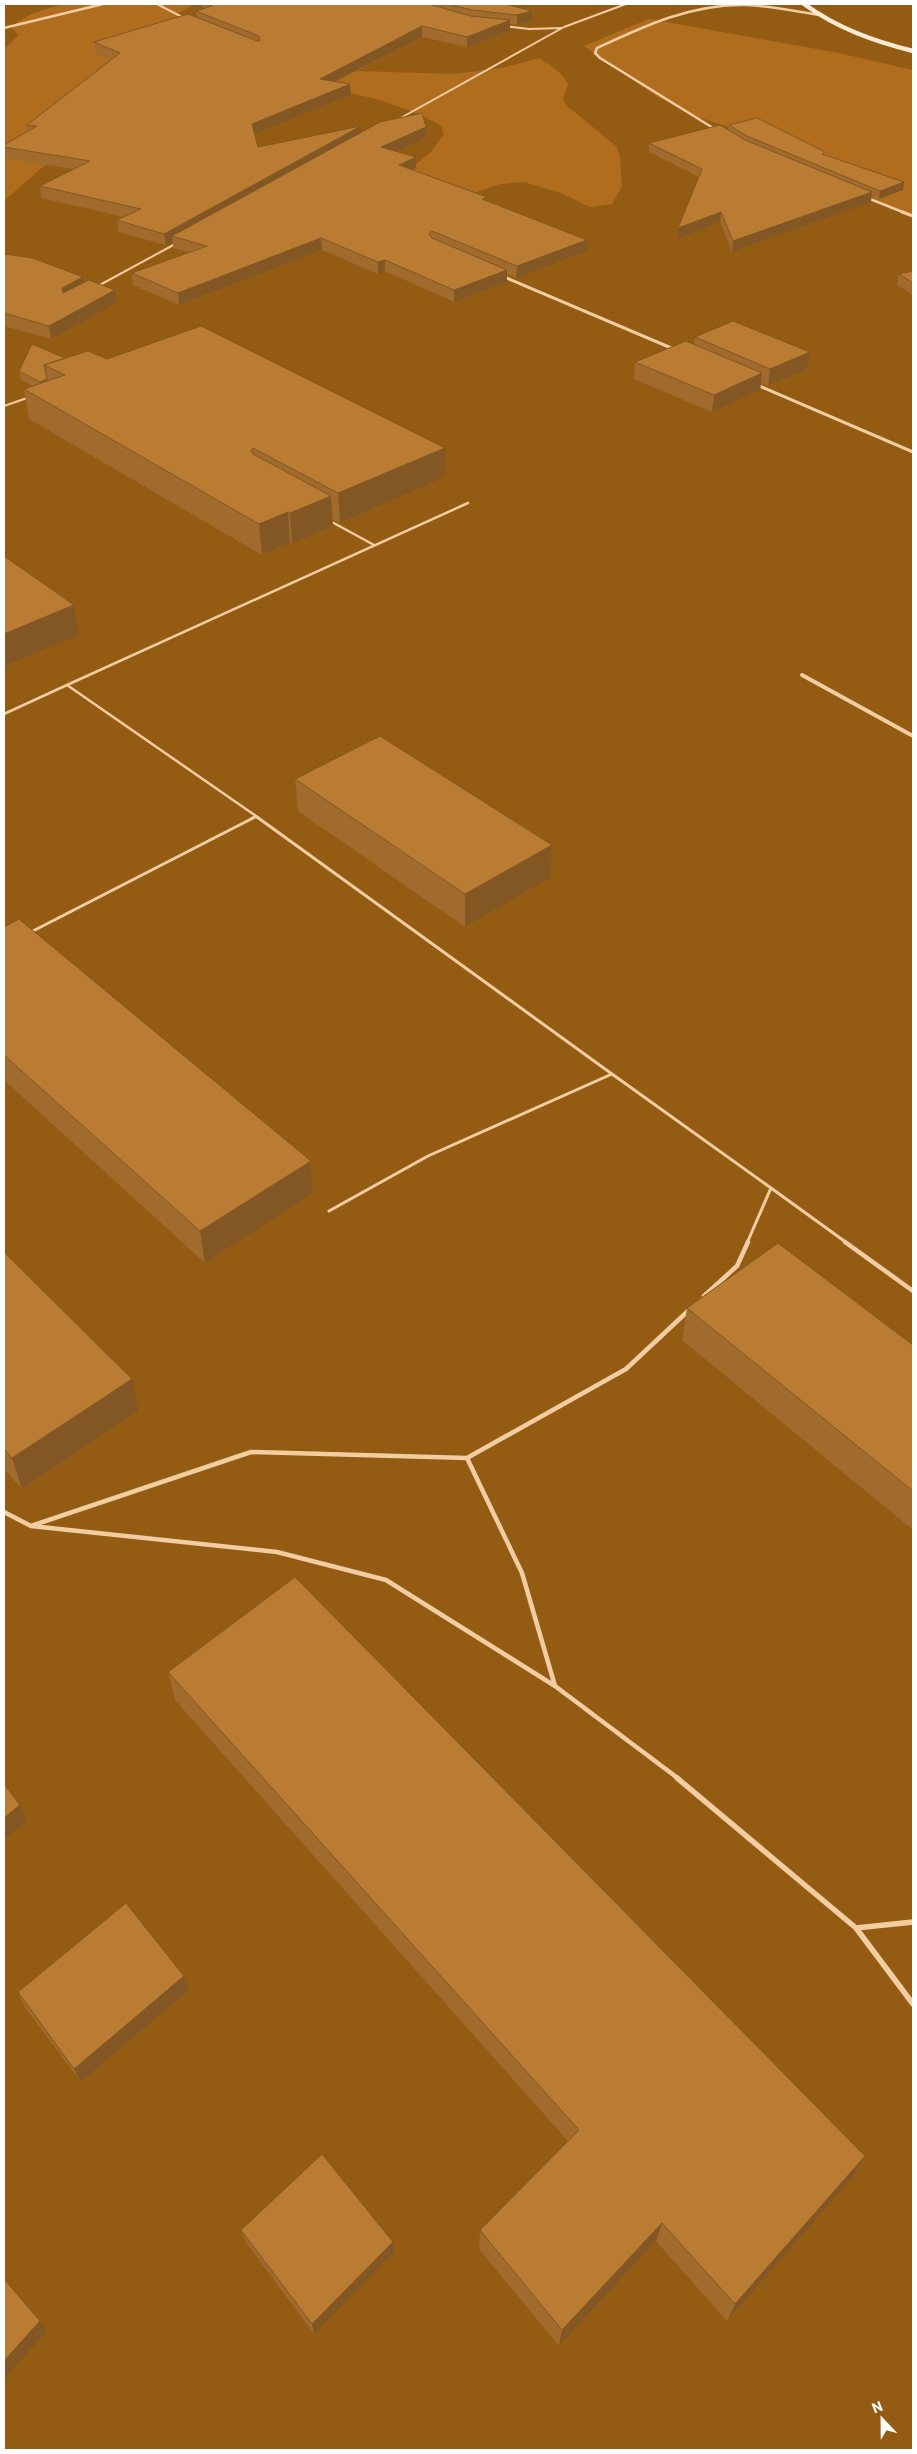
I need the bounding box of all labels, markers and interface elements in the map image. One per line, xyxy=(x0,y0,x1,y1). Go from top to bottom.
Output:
north arrow xyxy=(857,2394,907,2444)
text: N xyxy=(870,2398,885,2416)

